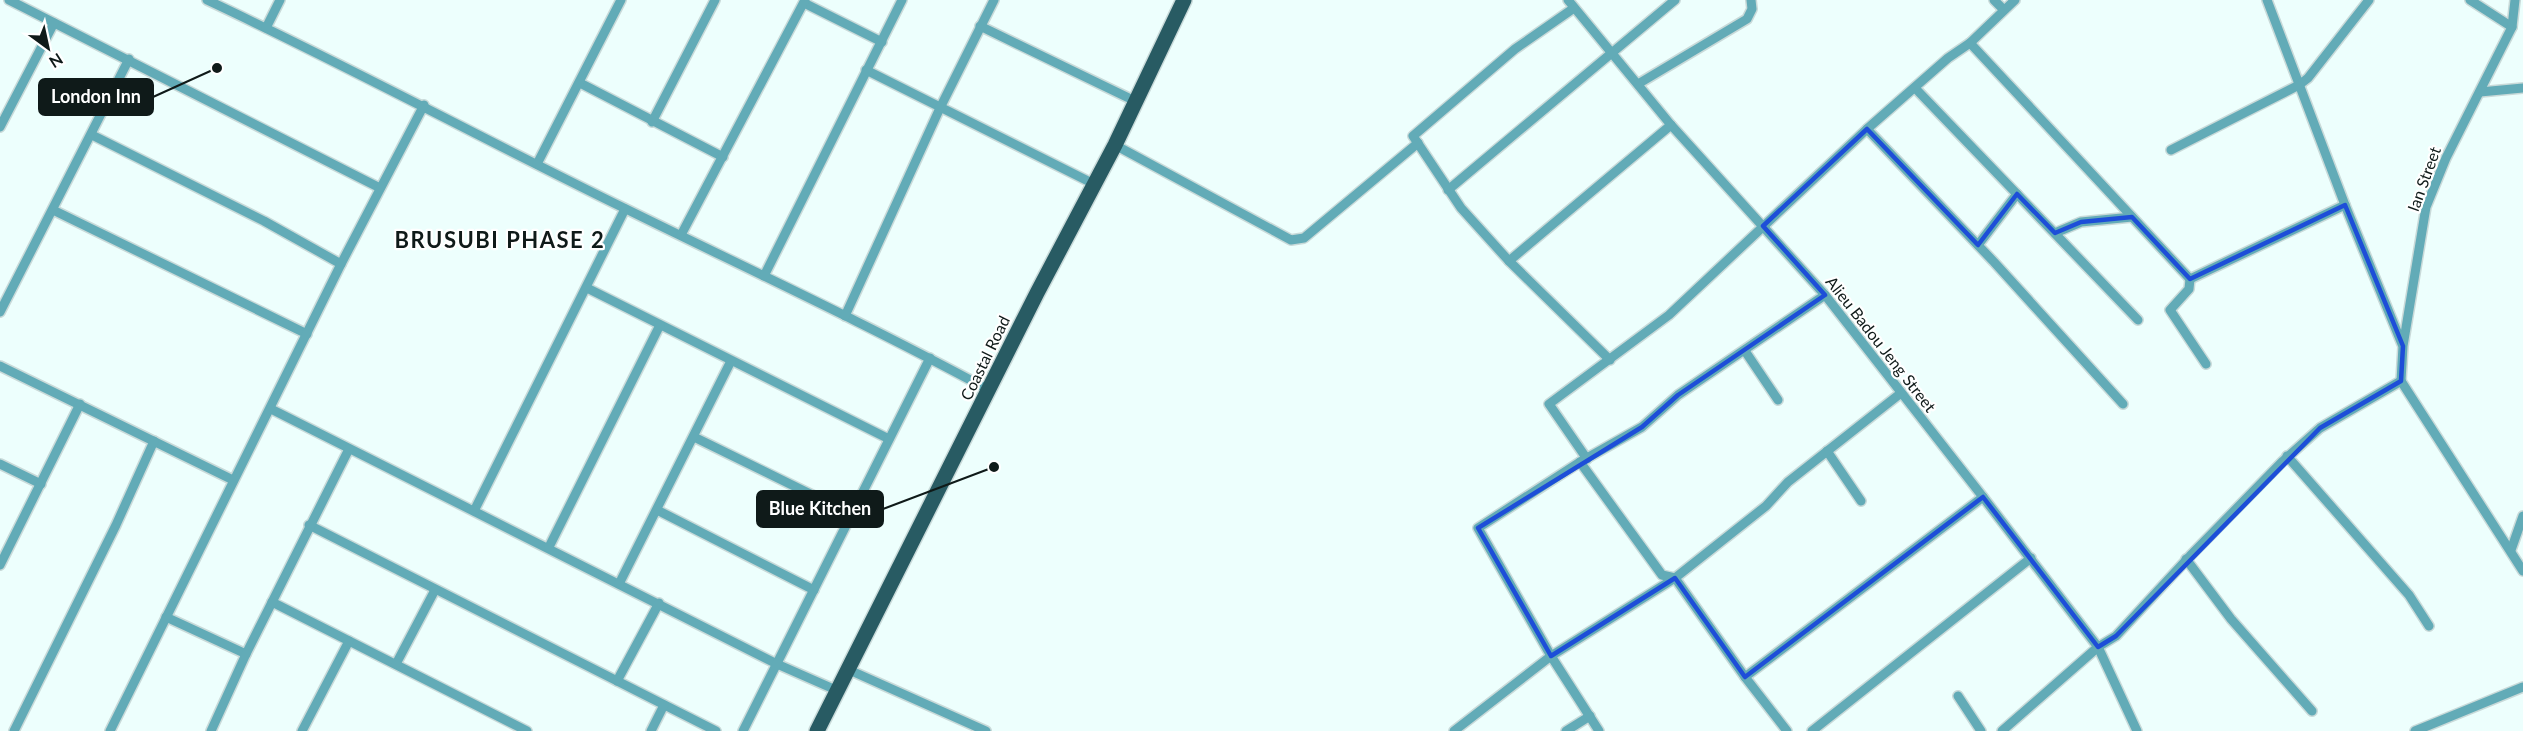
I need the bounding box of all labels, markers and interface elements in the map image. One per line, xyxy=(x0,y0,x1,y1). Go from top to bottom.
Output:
north arrow xyxy=(18,18,78,78)
text: N xyxy=(46,50,67,72)
callout: London Inn xyxy=(39,79,153,115)
text: London Inn xyxy=(51,85,141,107)
street label: Ian Street xyxy=(2403,144,2444,214)
district label: BRUSUBI PHASE 2 xyxy=(395,226,605,253)
street label: Alieu Badou Jeng Street xyxy=(1822,272,1940,416)
street label: Coastal Road xyxy=(956,312,1013,403)
callout: Blue Kitchen xyxy=(757,491,883,527)
text: Blue Kitchen xyxy=(769,497,871,519)

